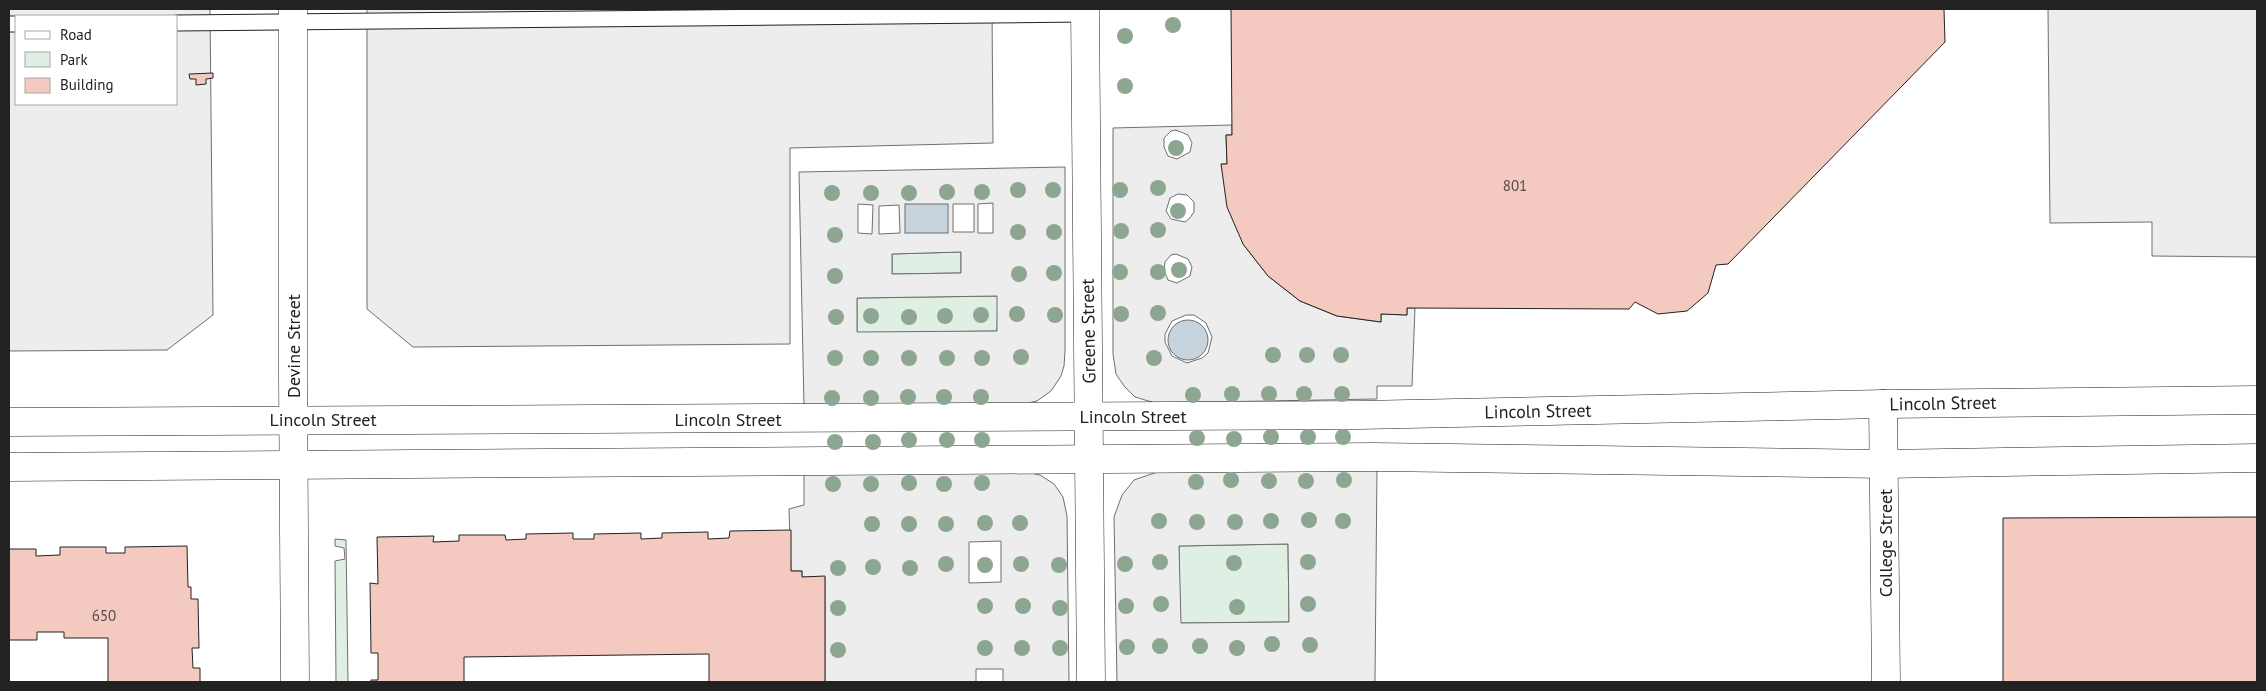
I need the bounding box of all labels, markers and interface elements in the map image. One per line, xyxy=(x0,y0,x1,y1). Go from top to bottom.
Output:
legend xyxy=(15,15,178,105)
text: Road xyxy=(60,25,92,44)
text: Park xyxy=(60,50,88,69)
text: Building xyxy=(60,75,114,94)
house number: 801 xyxy=(1503,176,1527,195)
street label: Greene Street xyxy=(1076,278,1100,384)
street label: Devine Street xyxy=(282,294,305,398)
street label: Lincoln Street xyxy=(1889,391,1997,415)
street label: Lincoln Street xyxy=(1484,399,1592,423)
street label: Lincoln Street xyxy=(1079,405,1187,428)
street label: Lincoln Street xyxy=(269,408,377,431)
street label: Lincoln Street xyxy=(674,408,782,431)
street label: College Street xyxy=(1874,489,1897,597)
house number: 650 xyxy=(92,606,116,625)

